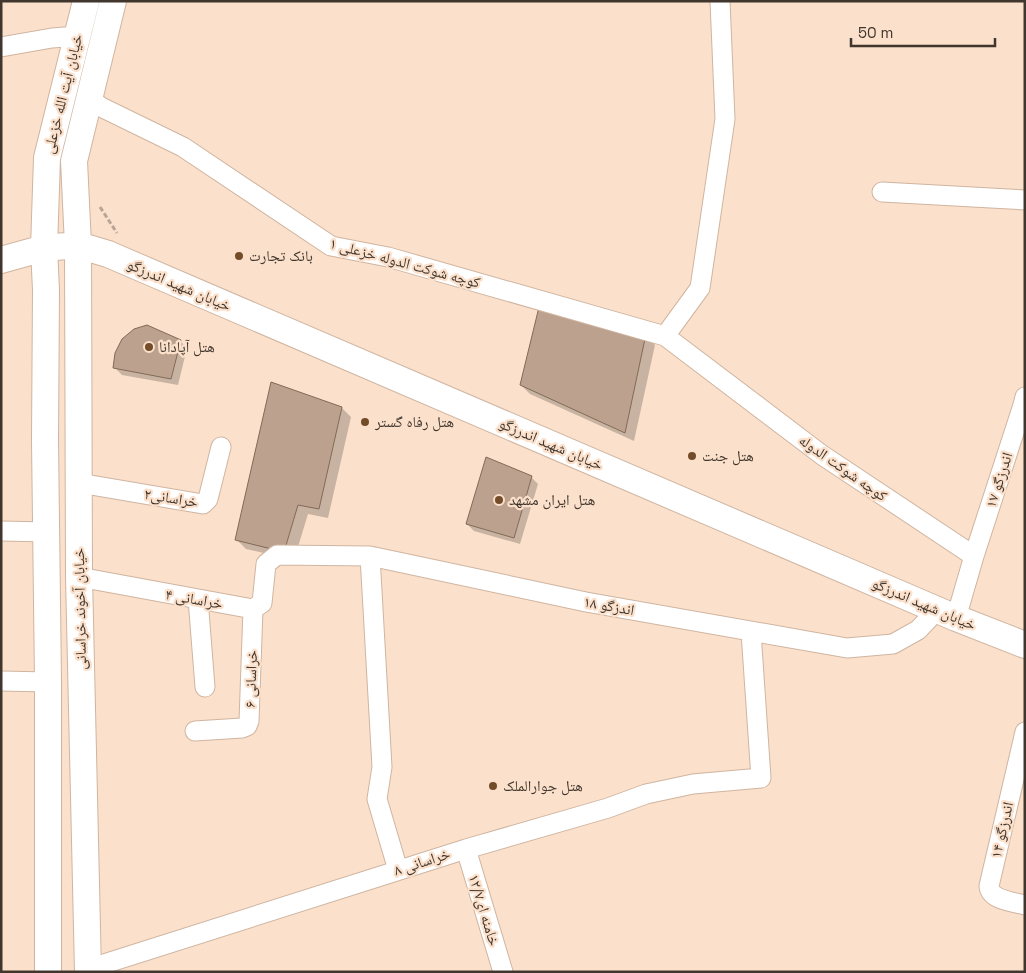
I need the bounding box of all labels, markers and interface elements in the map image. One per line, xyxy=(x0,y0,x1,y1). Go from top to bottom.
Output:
scale bar xyxy=(851,15,995,47)
text: 50 m xyxy=(858,23,893,42)
street label: خیابان آیت الله خزعلی xyxy=(38,32,88,156)
street label: کوچه شوکت الدوله خزعلی ۱ xyxy=(327,233,483,293)
place label: بانک تجارت xyxy=(249,246,313,265)
marker: بانک تجارت xyxy=(233,250,245,262)
street label: خیابان شهید اندرزگو xyxy=(124,254,234,316)
place label: هتل آپادانا xyxy=(159,337,215,357)
marker: هتل آپادانا xyxy=(143,341,155,353)
place label: هتل رفاه گستر xyxy=(374,412,454,432)
street label: خیابان شهید اندرزگو xyxy=(496,413,606,475)
marker: هتل رفاه گستر xyxy=(359,416,371,428)
street label: کوچه شوکت الدوله xyxy=(795,430,891,505)
place label: هتل جنت xyxy=(702,446,754,466)
marker: هتل جنت xyxy=(686,450,698,462)
street label: اندرزگو ۱۷ xyxy=(981,450,1016,510)
street label: خراسانی۲ xyxy=(143,484,200,512)
place label: هتل ایران مشهد xyxy=(509,490,595,510)
marker: هتل ایران مشهد xyxy=(493,494,505,506)
street label: خیابان آخوند خراسانی xyxy=(69,547,91,670)
street label: خیابان شهید اندرزگو xyxy=(869,573,979,635)
street label: خراسانی ۴ xyxy=(164,584,225,614)
street label: اندزگو ۱۸ xyxy=(582,592,636,619)
street label: خراسانی ۶ xyxy=(240,649,262,708)
place label: هتل جوارالملک xyxy=(503,776,583,796)
marker: هتل جوارالملک xyxy=(487,780,499,792)
street label: اندرزگو ۱۴ xyxy=(986,800,1017,860)
street label: خراسانی ۸ xyxy=(391,843,453,880)
street label: خامنه ای۱۲/۷ xyxy=(464,872,504,949)

